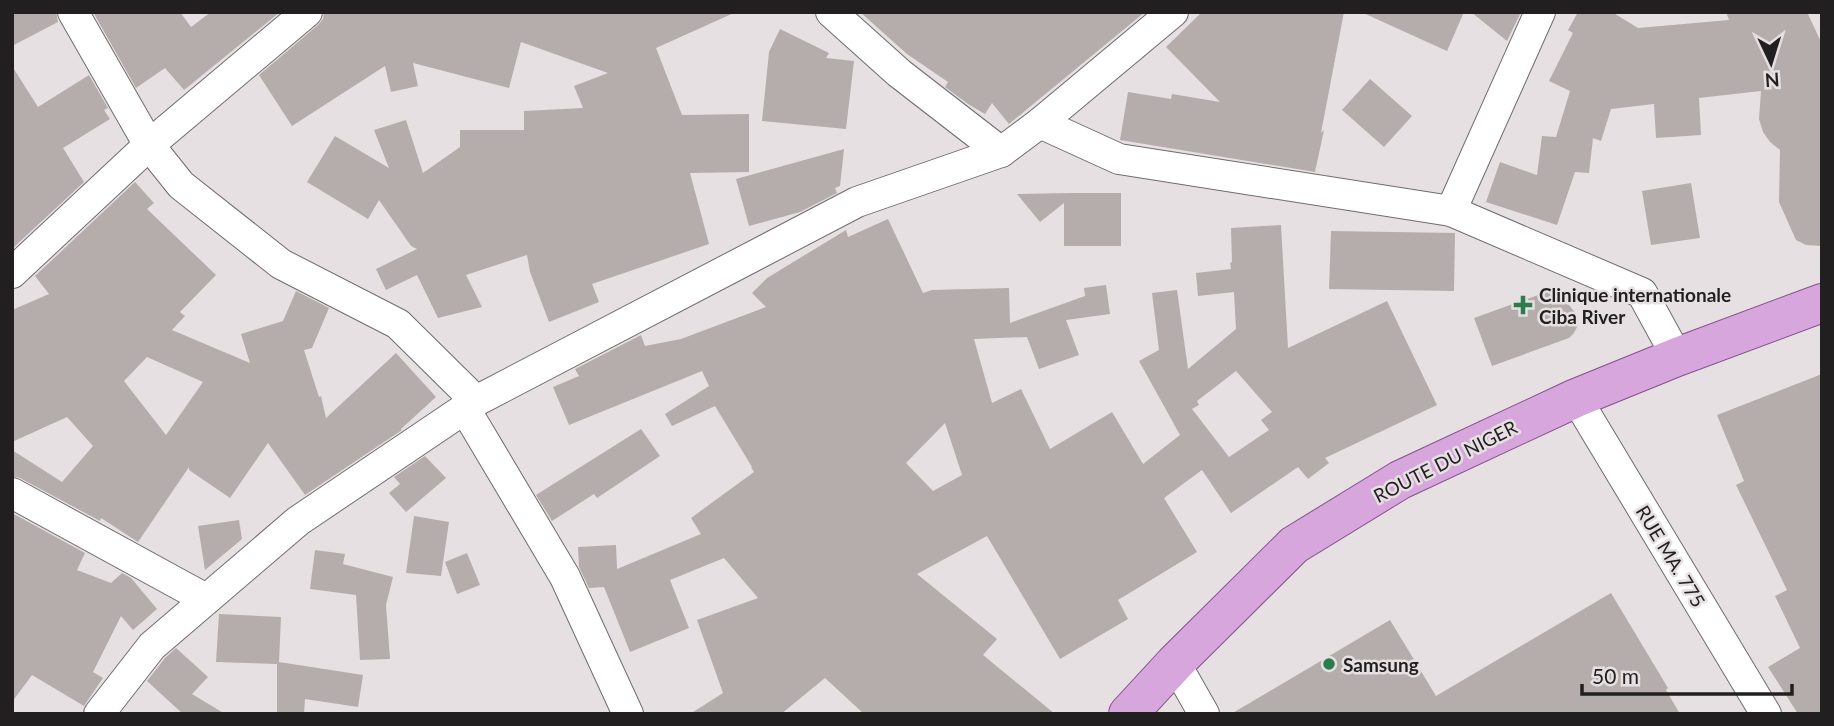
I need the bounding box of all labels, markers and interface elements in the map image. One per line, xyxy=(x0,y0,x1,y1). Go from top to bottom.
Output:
north arrow xyxy=(1736,28,1806,98)
text: N xyxy=(1764,68,1780,92)
place label: Clinique internationale Ciba River xyxy=(1539,283,1731,328)
marker: Clinique internationale Ciba River xyxy=(1513,295,1533,315)
street label: ROUTE DU NIGER xyxy=(1369,415,1521,507)
street label: RUE MA. 775 xyxy=(1632,501,1710,611)
scale bar xyxy=(1582,652,1792,696)
place label: Samsung xyxy=(1343,653,1419,676)
marker: Samsung xyxy=(1321,656,1337,672)
text: 50 m xyxy=(1592,663,1639,688)

